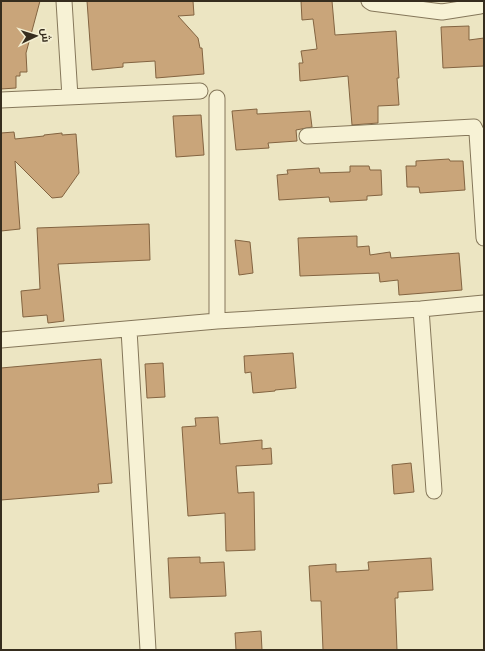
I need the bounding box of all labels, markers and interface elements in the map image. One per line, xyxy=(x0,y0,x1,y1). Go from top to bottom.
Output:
north arrow xyxy=(16,16,56,56)
text: ش xyxy=(39,28,52,43)

